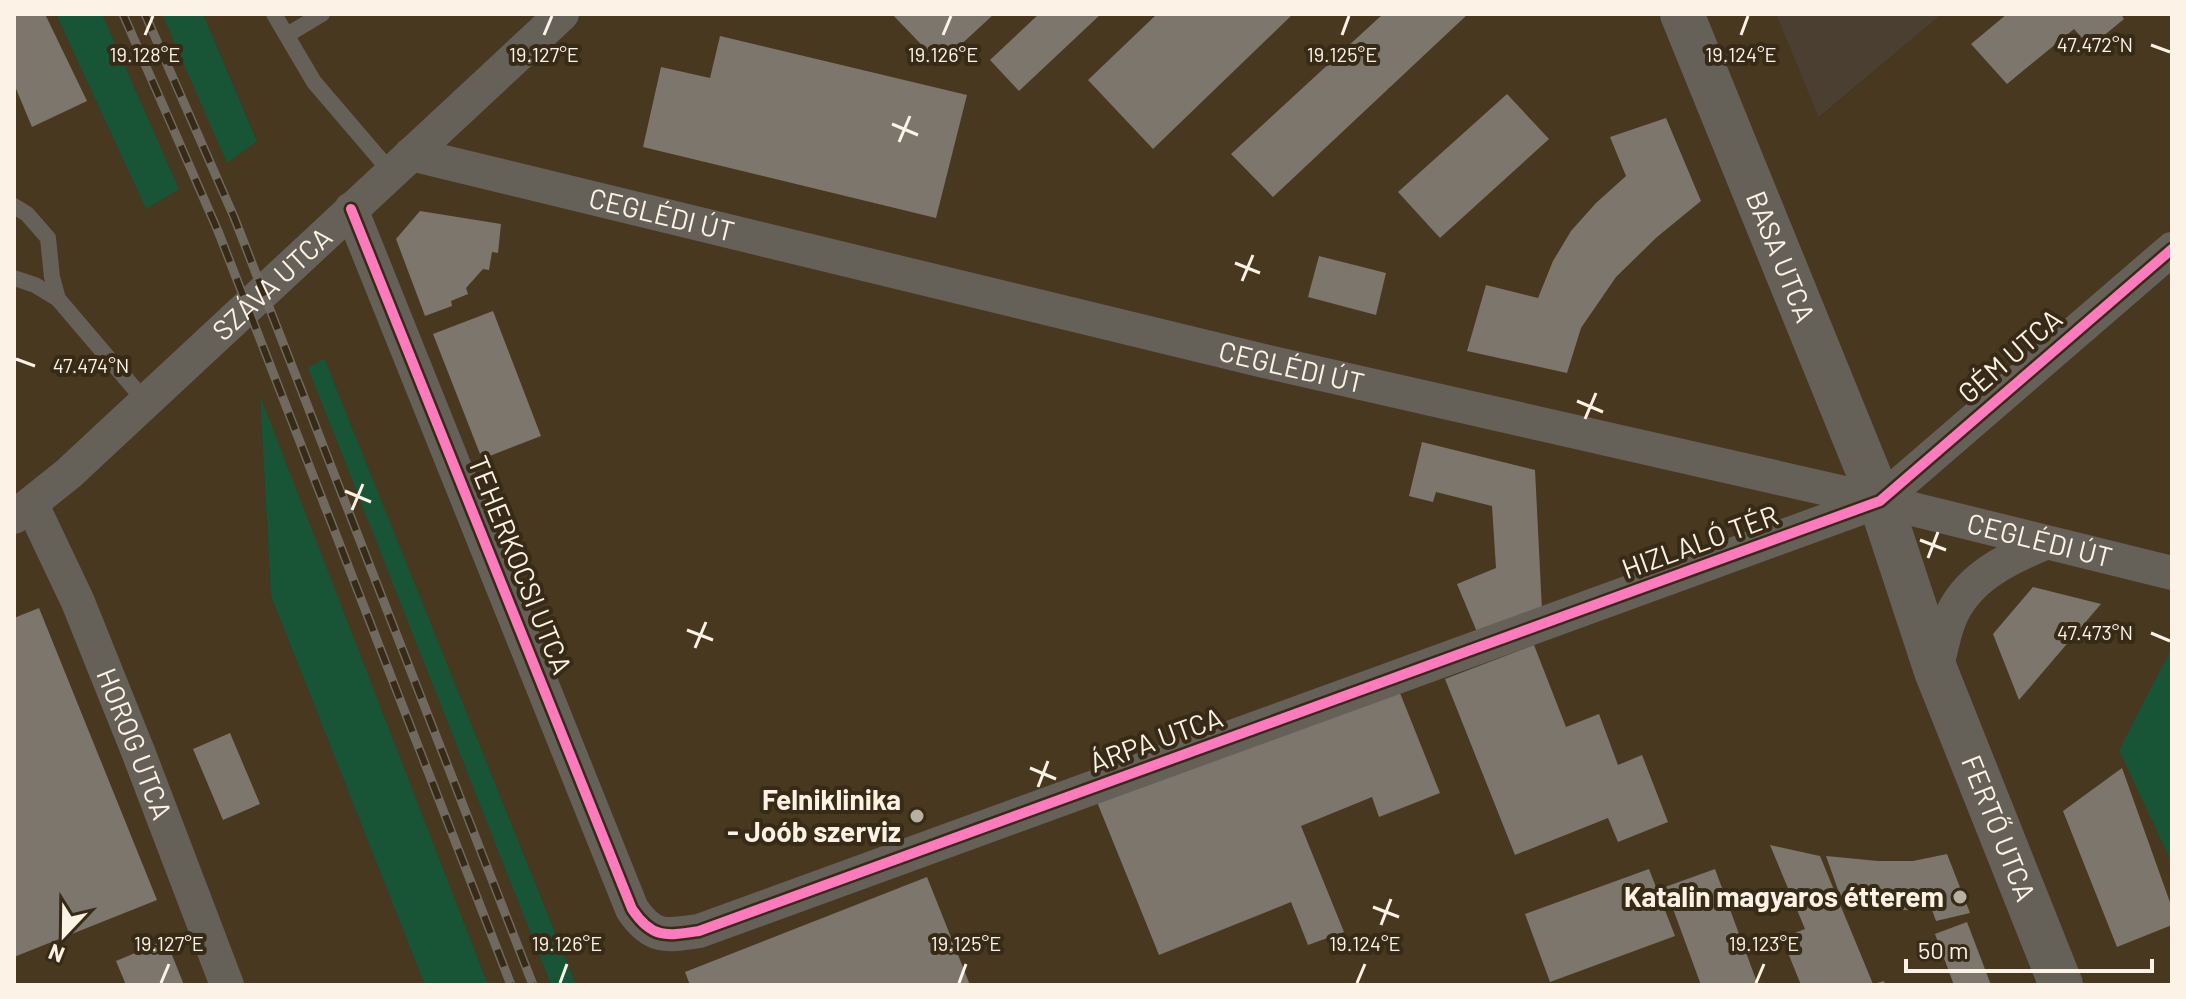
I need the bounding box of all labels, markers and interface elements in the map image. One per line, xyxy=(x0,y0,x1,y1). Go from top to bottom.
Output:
text: 47.472°N xyxy=(2057,32,2133,56)
text: 19.128°E xyxy=(110,42,180,66)
text: 19.127°E xyxy=(509,42,579,66)
text: 19.126°E xyxy=(908,42,978,66)
text: 19.125°E xyxy=(1307,42,1377,66)
text: 19.124°E xyxy=(1705,42,1777,66)
street label: CEGLÉDI ÚT xyxy=(586,180,738,248)
street label: BASA UTCA xyxy=(1740,186,1823,327)
street label: SZÁVA UTCA xyxy=(205,219,338,347)
street label: GÉM UTCA xyxy=(1950,301,2068,410)
street label: CEGLÉDI ÚT xyxy=(1216,333,1368,399)
text: 47.474°N xyxy=(53,353,129,377)
street label: TEHERKOCSI UTCA xyxy=(462,451,580,679)
street label: HIZLALÓ TÉR xyxy=(1617,497,1782,585)
street label: CEGLÉDI ÚT xyxy=(1964,505,2116,574)
text: 47.473°N xyxy=(2057,620,2133,644)
street label: HOROG UTCA xyxy=(90,663,180,824)
street label: ÁRPA UTCA xyxy=(1084,699,1227,779)
street label: FERTŐ UTCA xyxy=(1955,750,2044,906)
place label: Felniklinika - Joób szerviz xyxy=(727,782,901,848)
marker: Felniklinika - Joób szerviz xyxy=(908,807,926,825)
place label: Katalin magyaros étterem xyxy=(1624,879,1944,913)
marker: Katalin magyaros étterem xyxy=(1951,888,1969,906)
north arrow xyxy=(24,895,104,975)
scale bar xyxy=(1906,923,2152,973)
text: 19.127°E xyxy=(134,931,204,955)
text: 19.126°E xyxy=(532,931,602,955)
text: 19.125°E xyxy=(931,931,1001,955)
text: 19.124°E xyxy=(1329,931,1401,955)
text: 19.123°E xyxy=(1729,931,1799,955)
text: 50 m xyxy=(1918,935,1969,964)
text: N xyxy=(44,940,68,969)

